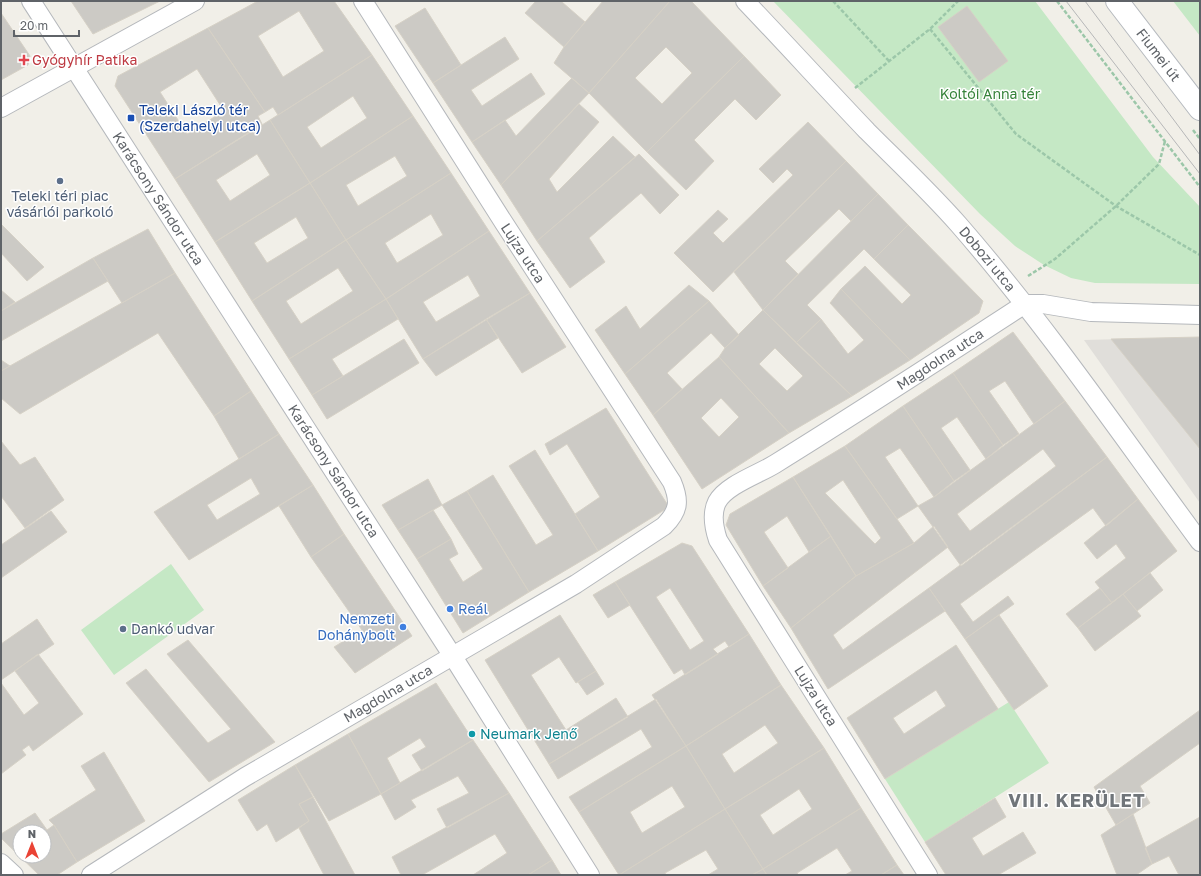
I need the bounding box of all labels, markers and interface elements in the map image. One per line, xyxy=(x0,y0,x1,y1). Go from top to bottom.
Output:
scale bar xyxy=(14,12,79,38)
text: 20 m xyxy=(20,18,48,33)
street label: Fiumei út xyxy=(1133,25,1185,85)
place label: Gyógyhír Patika xyxy=(32,51,137,68)
marker: Gyógyhír Patika xyxy=(19,55,29,65)
park label: Koltói Anna tér xyxy=(940,85,1041,102)
place label: Teleki László tér (Szerdahelyi utca) xyxy=(139,101,261,134)
marker: Teleki László tér (Szerdahelyi utca) xyxy=(126,113,136,123)
street label: Karácsony Sándor utca xyxy=(110,129,208,268)
marker: Teleki téri piac vásárlói parkoló xyxy=(55,176,65,186)
place label: Teleki téri piac vásárlói parkoló xyxy=(7,187,113,220)
street label: Lujza utca xyxy=(498,220,549,286)
street label: Dobozi utca xyxy=(956,223,1020,294)
street label: Magdolna utca xyxy=(893,324,986,393)
street label: Karácsony Sándor utca xyxy=(285,401,383,541)
place label: Reál xyxy=(458,600,488,617)
marker: Reál xyxy=(445,604,455,614)
place label: Nemzeti Dohánybolt xyxy=(317,610,395,643)
place label: Dankó udvar xyxy=(131,620,215,637)
marker: Nemzeti Dohánybolt xyxy=(398,622,408,632)
marker: Dankó udvar xyxy=(118,624,128,634)
street label: Magdolna utca xyxy=(340,661,435,726)
street label: Lujza utca xyxy=(791,662,842,729)
place label: Neumark Jenő xyxy=(480,725,578,742)
marker: Neumark Jenő xyxy=(467,729,477,739)
district label: VIII. KERÜLET xyxy=(1008,789,1146,811)
north arrow xyxy=(12,824,52,864)
text: N xyxy=(28,827,36,840)

